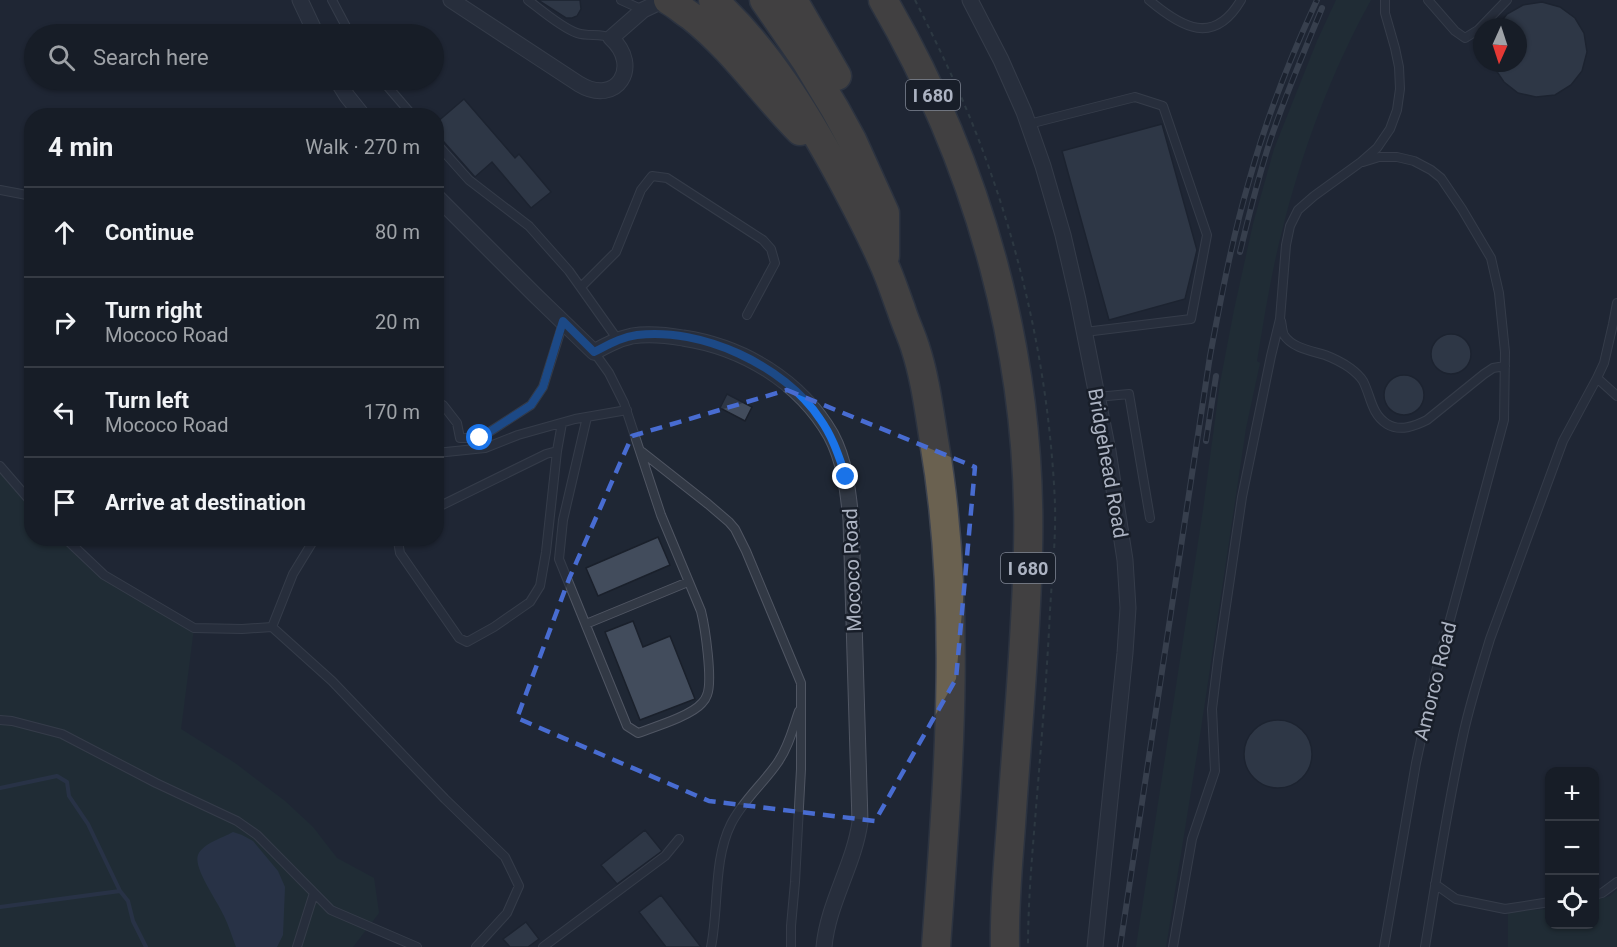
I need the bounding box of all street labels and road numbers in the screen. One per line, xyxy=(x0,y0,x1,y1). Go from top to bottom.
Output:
road number: I 680 xyxy=(906,80,960,110)
street label: Bridgehead Road xyxy=(1083,386,1133,540)
street label: Mococo Road xyxy=(838,508,866,632)
road number: I 680 xyxy=(1001,553,1055,583)
street label: Amorco Road xyxy=(1409,619,1461,743)

